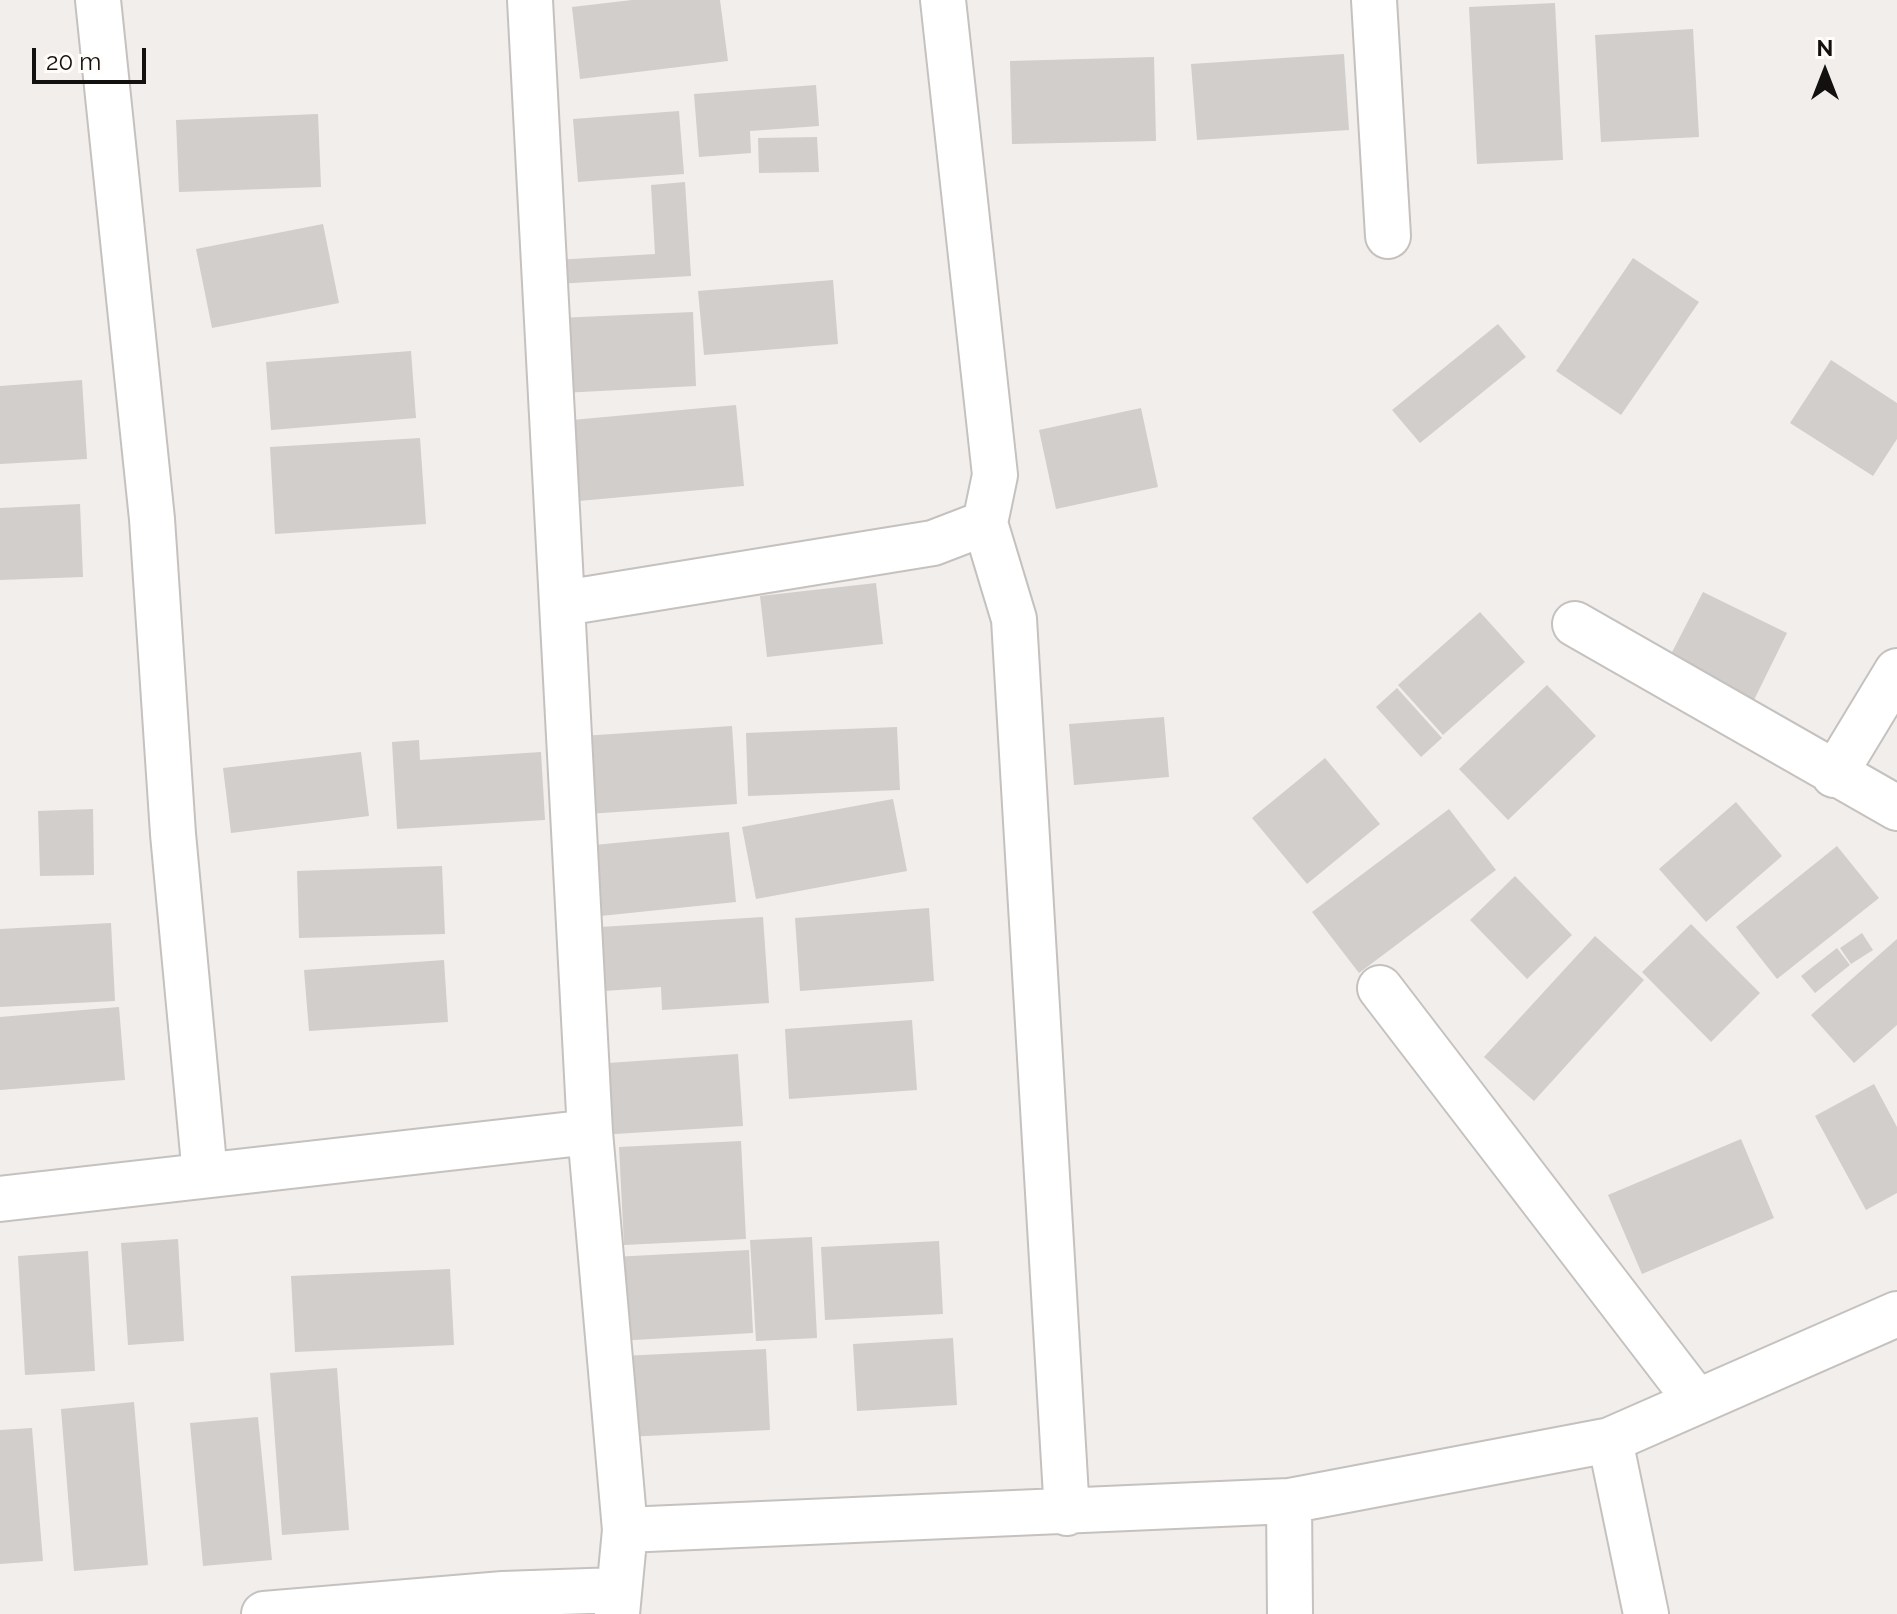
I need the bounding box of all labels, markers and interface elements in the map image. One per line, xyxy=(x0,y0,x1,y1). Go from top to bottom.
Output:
scale bar xyxy=(36,32,150,82)
north arrow xyxy=(1785,32,1865,112)
text: N xyxy=(1817,35,1833,61)
text: 20 m xyxy=(46,47,101,76)

